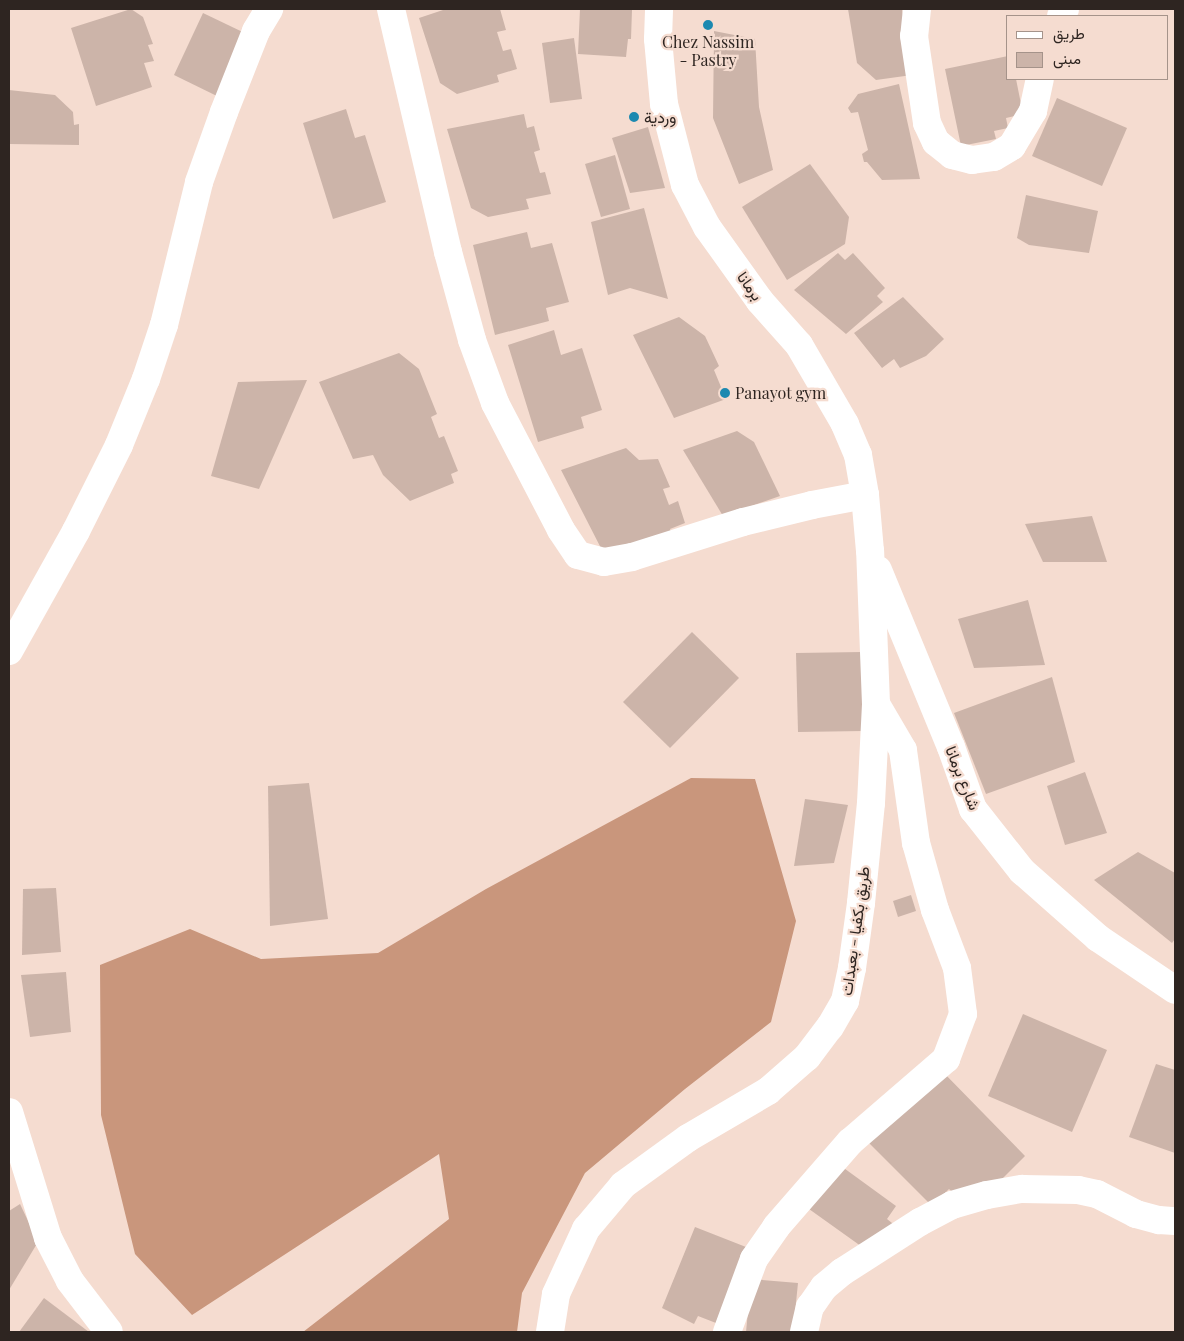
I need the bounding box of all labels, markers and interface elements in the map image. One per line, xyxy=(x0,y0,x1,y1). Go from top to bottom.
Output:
legend xyxy=(1006,15,1169,80)
marker: Chez Nassim - Pastry xyxy=(702,19,714,31)
text: طريق xyxy=(1053,23,1085,43)
place label: Chez Nassim - Pastry xyxy=(662,32,754,70)
text: مبنى xyxy=(1053,48,1081,68)
place label: وردية xyxy=(644,107,676,127)
marker: وردية xyxy=(628,111,640,123)
street label: برمانا xyxy=(733,268,767,304)
place label: Panayot gym xyxy=(735,383,827,403)
marker: Panayot gym xyxy=(719,387,731,399)
street label: شارع برمانا xyxy=(941,743,985,813)
street label: طريق بكفيا - بعبدات xyxy=(836,865,874,997)

